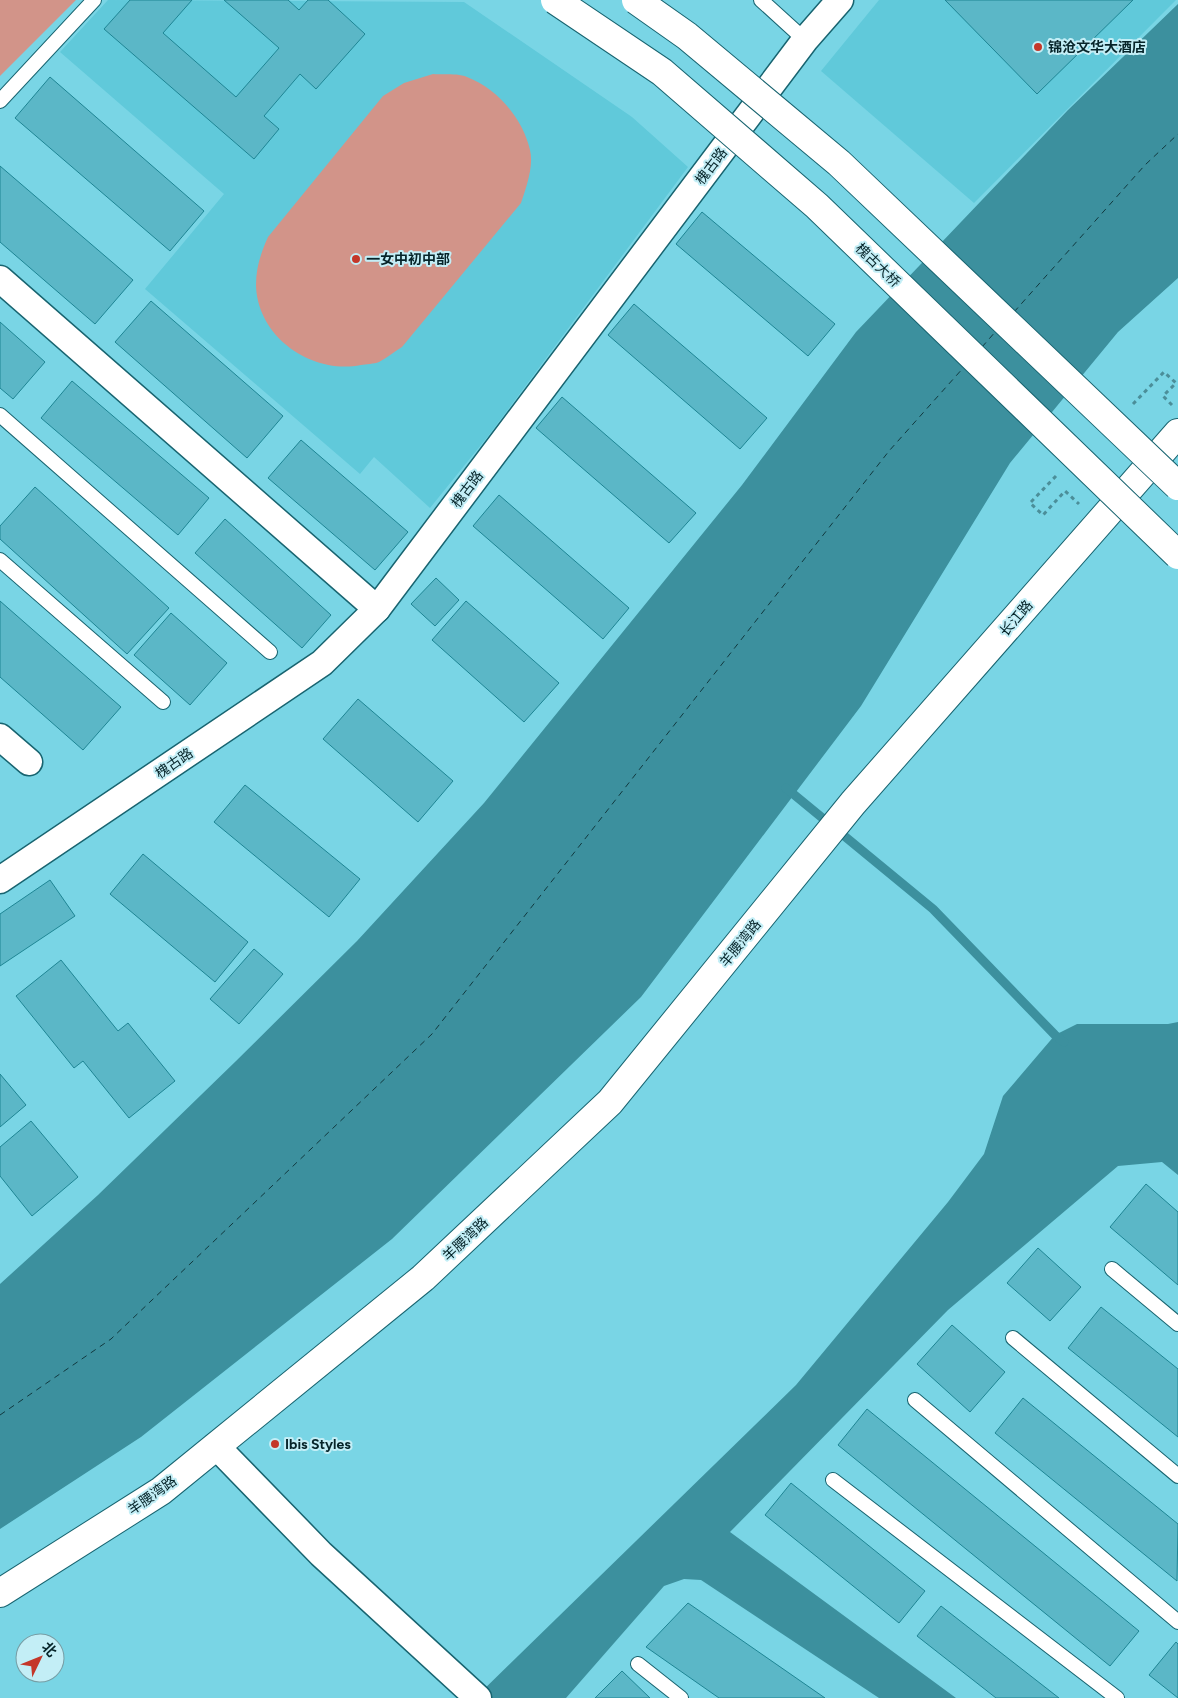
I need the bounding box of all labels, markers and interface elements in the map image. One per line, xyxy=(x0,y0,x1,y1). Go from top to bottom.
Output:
place label: 锦沧文华大酒店 xyxy=(1048,39,1146,56)
marker: 锦沧文华大酒店 xyxy=(1032,41,1044,53)
street label: 槐古路 xyxy=(692,144,731,188)
street label: 槐古大桥 xyxy=(852,240,904,291)
place label: 一女中初中部 xyxy=(366,251,450,268)
marker: 一女中初中部 xyxy=(350,253,362,265)
street label: 槐古路 xyxy=(448,467,487,511)
street label: 长江路 xyxy=(996,597,1037,640)
street label: 槐古路 xyxy=(152,745,196,782)
street label: 羊腰湾路 xyxy=(716,916,765,970)
street label: 羊腰湾路 xyxy=(439,1214,492,1265)
place label: Ibis Styles xyxy=(285,1436,351,1453)
marker: Ibis Styles xyxy=(269,1438,281,1450)
street label: 羊腰湾路 xyxy=(124,1472,180,1518)
north arrow xyxy=(15,1633,65,1683)
text: 北 xyxy=(38,1639,60,1660)

